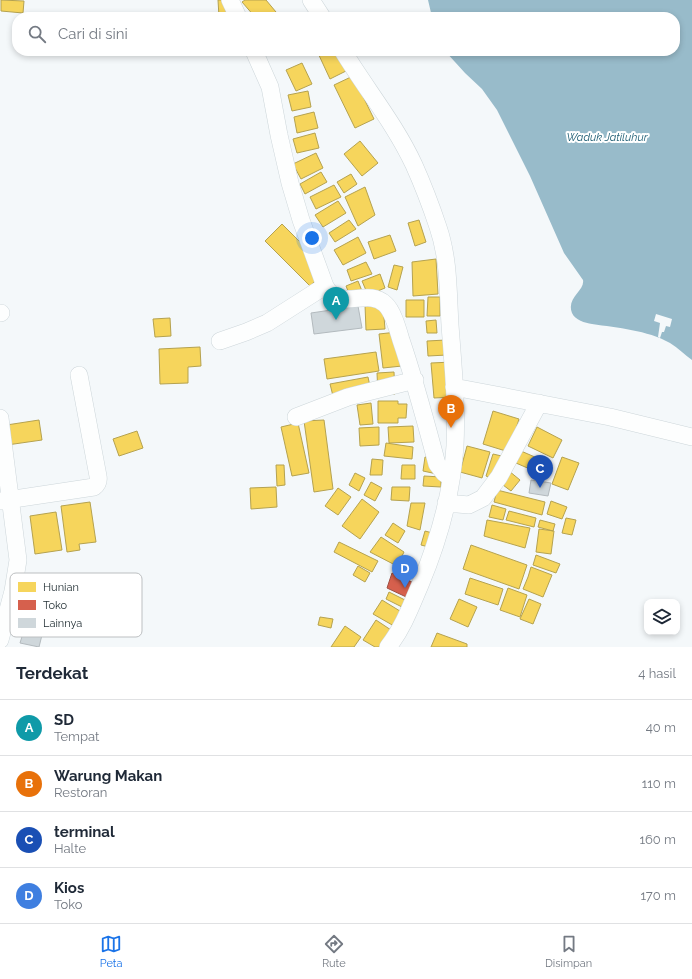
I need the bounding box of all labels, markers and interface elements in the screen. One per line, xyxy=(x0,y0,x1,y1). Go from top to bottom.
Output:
search box xyxy=(12,12,680,56)
icon: search xyxy=(26,23,48,45)
text: Cari di sini xyxy=(58,25,128,43)
water label: Waduk Jatiluhur xyxy=(567,131,649,144)
your location xyxy=(302,228,322,248)
pin: A xyxy=(323,287,349,320)
pin: B xyxy=(438,395,464,428)
pin: C xyxy=(527,455,553,488)
pin: D xyxy=(392,555,418,588)
legend xyxy=(10,573,142,637)
text: Hunian xyxy=(43,581,79,594)
text: Toko xyxy=(43,599,68,612)
map controls xyxy=(644,599,680,635)
button: layers xyxy=(644,599,680,635)
text: Lainnya xyxy=(43,617,82,630)
text: Terdekat xyxy=(16,663,88,683)
text: 4 hasil xyxy=(638,666,676,681)
text: SD xyxy=(54,711,74,729)
text: A xyxy=(25,720,33,735)
text: 40 m xyxy=(646,720,676,735)
text: Tempat xyxy=(54,729,99,744)
text: Warung Makan xyxy=(54,767,162,785)
text: B xyxy=(25,776,33,791)
text: 110 m xyxy=(642,776,676,791)
text: Restoran xyxy=(54,785,107,800)
text: terminal xyxy=(54,823,115,841)
text: C xyxy=(25,832,33,847)
text: 160 m xyxy=(639,832,676,847)
text: Halte xyxy=(54,841,86,856)
text: Kios xyxy=(54,879,84,897)
text: D xyxy=(24,888,34,903)
text: 170 m xyxy=(640,888,676,903)
text: Toko xyxy=(54,897,83,912)
tab: Peta xyxy=(100,933,123,970)
tab: Rute xyxy=(322,933,346,970)
tab: Disimpan xyxy=(545,933,592,970)

